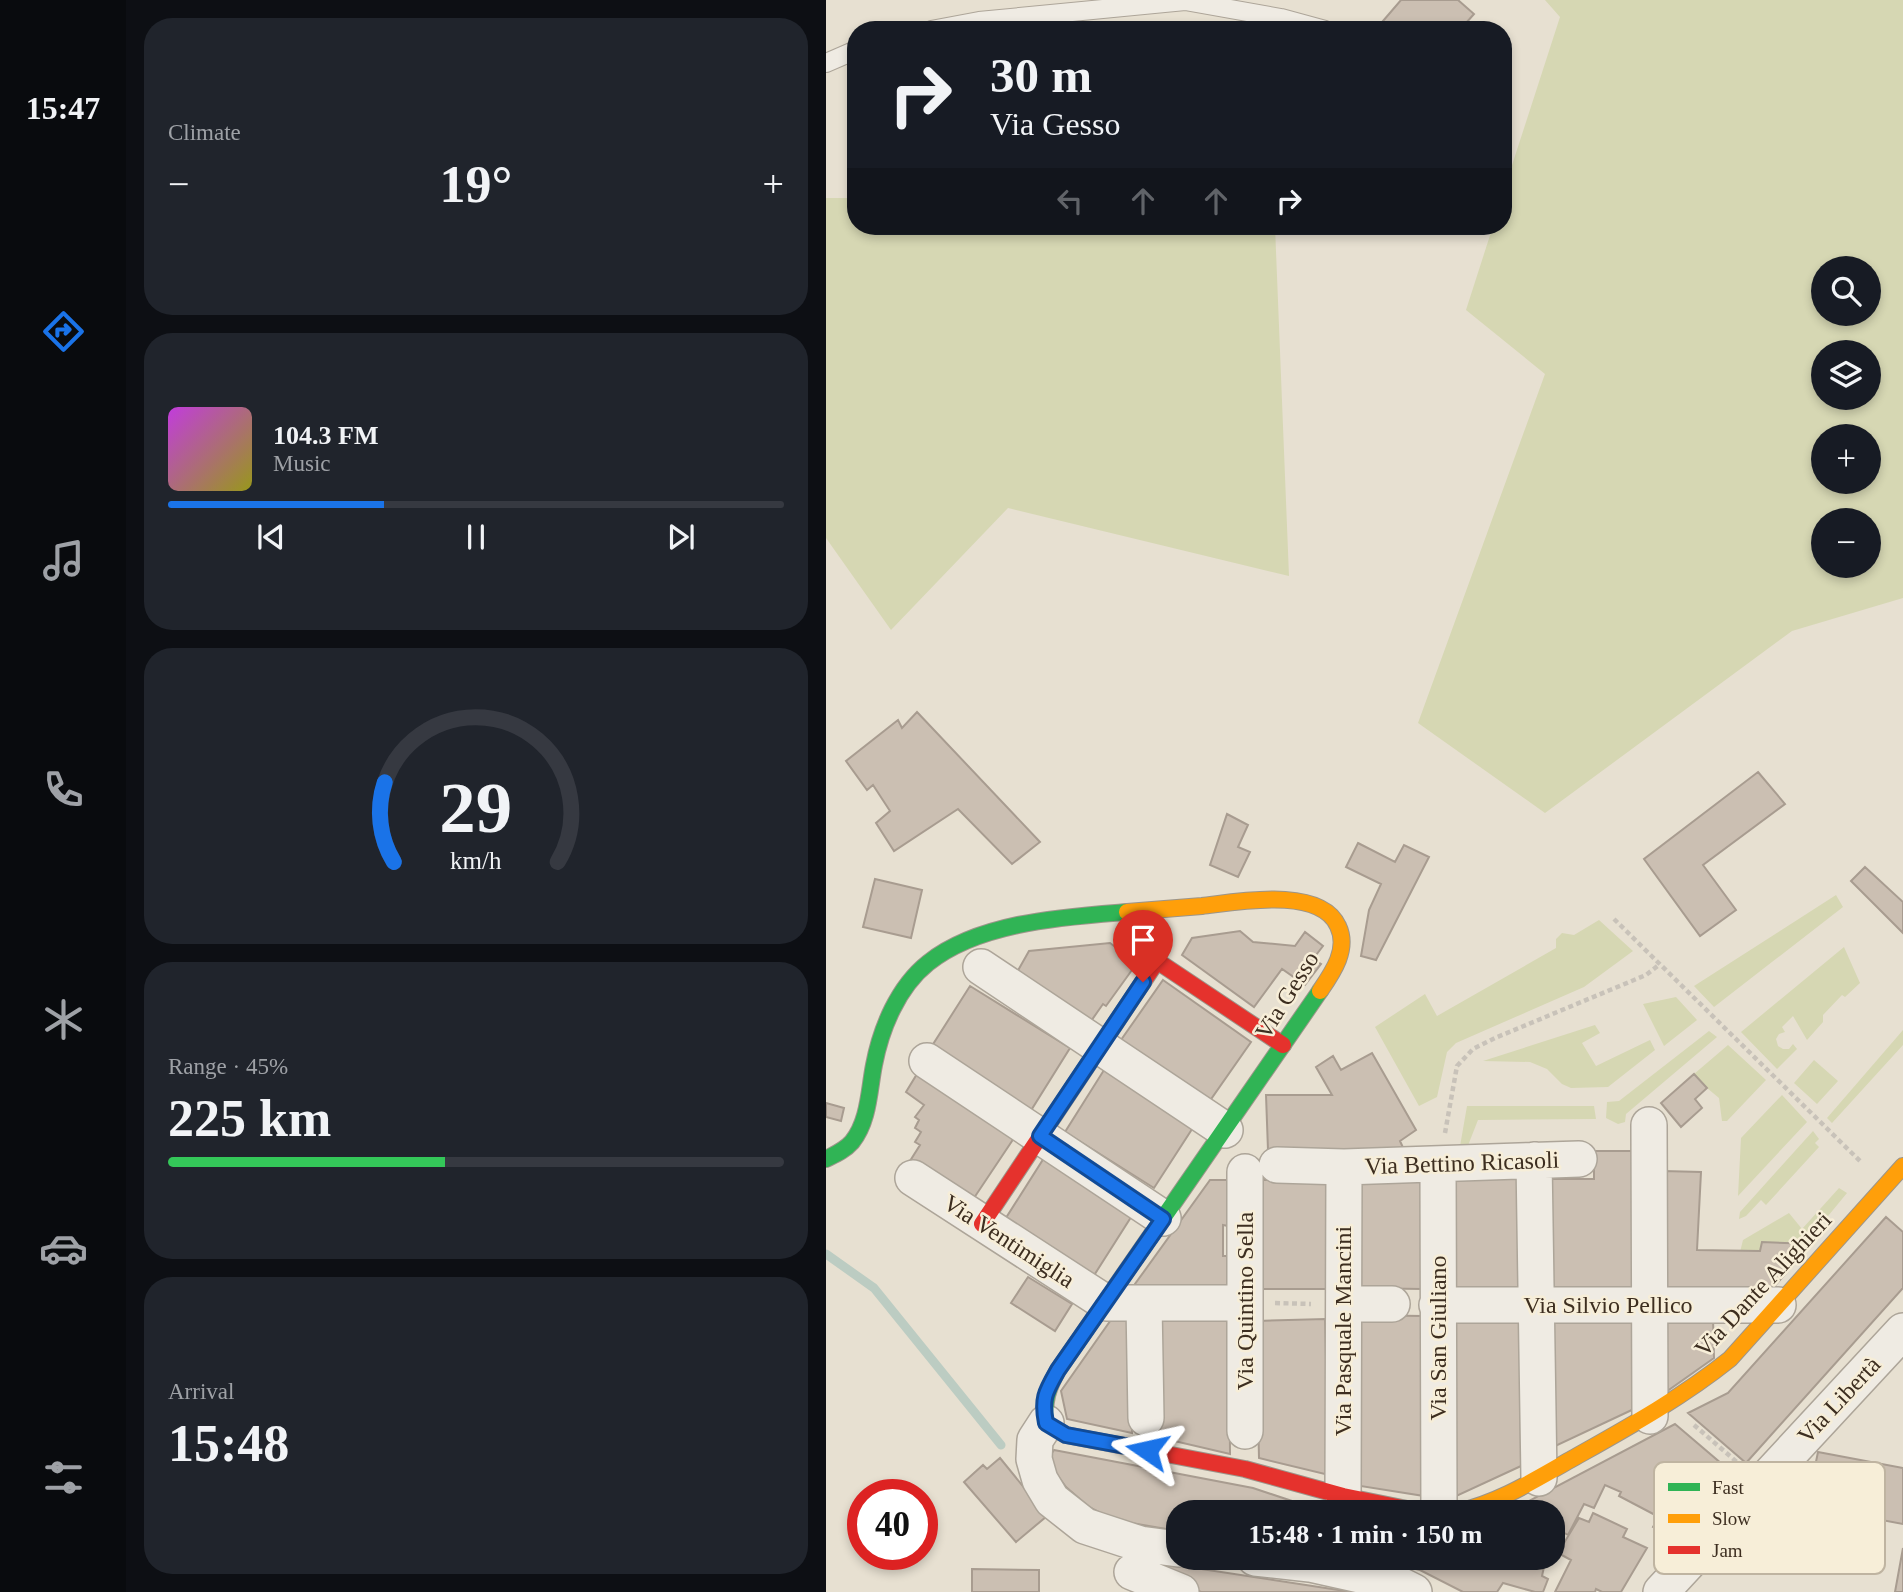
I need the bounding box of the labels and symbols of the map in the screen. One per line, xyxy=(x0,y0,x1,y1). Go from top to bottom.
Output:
pin xyxy=(1113,910,1173,982)
street label: Via Gesso xyxy=(1250,947,1324,1043)
street label: Via Bettino Ricasoli xyxy=(1364,1147,1560,1179)
street label: Via Ventimiglia xyxy=(939,1189,1080,1293)
street label: Via Dante Alighieri xyxy=(1689,1206,1837,1362)
street label: Via Quintino Sella xyxy=(1232,1211,1258,1390)
street label: Via Pasquale Mancini xyxy=(1330,1225,1356,1436)
street label: Via San Giuliano xyxy=(1425,1255,1451,1421)
street label: Via Silvio Pellico xyxy=(1523,1292,1693,1318)
street label: Via Libertà xyxy=(1792,1351,1886,1449)
position arrow xyxy=(1110,1413,1184,1487)
legend xyxy=(1654,1462,1885,1574)
text: Fast xyxy=(1712,1477,1744,1498)
speed limit sign: 40 xyxy=(847,1479,938,1570)
text: Slow xyxy=(1712,1508,1751,1529)
text: Jam xyxy=(1712,1540,1743,1561)

